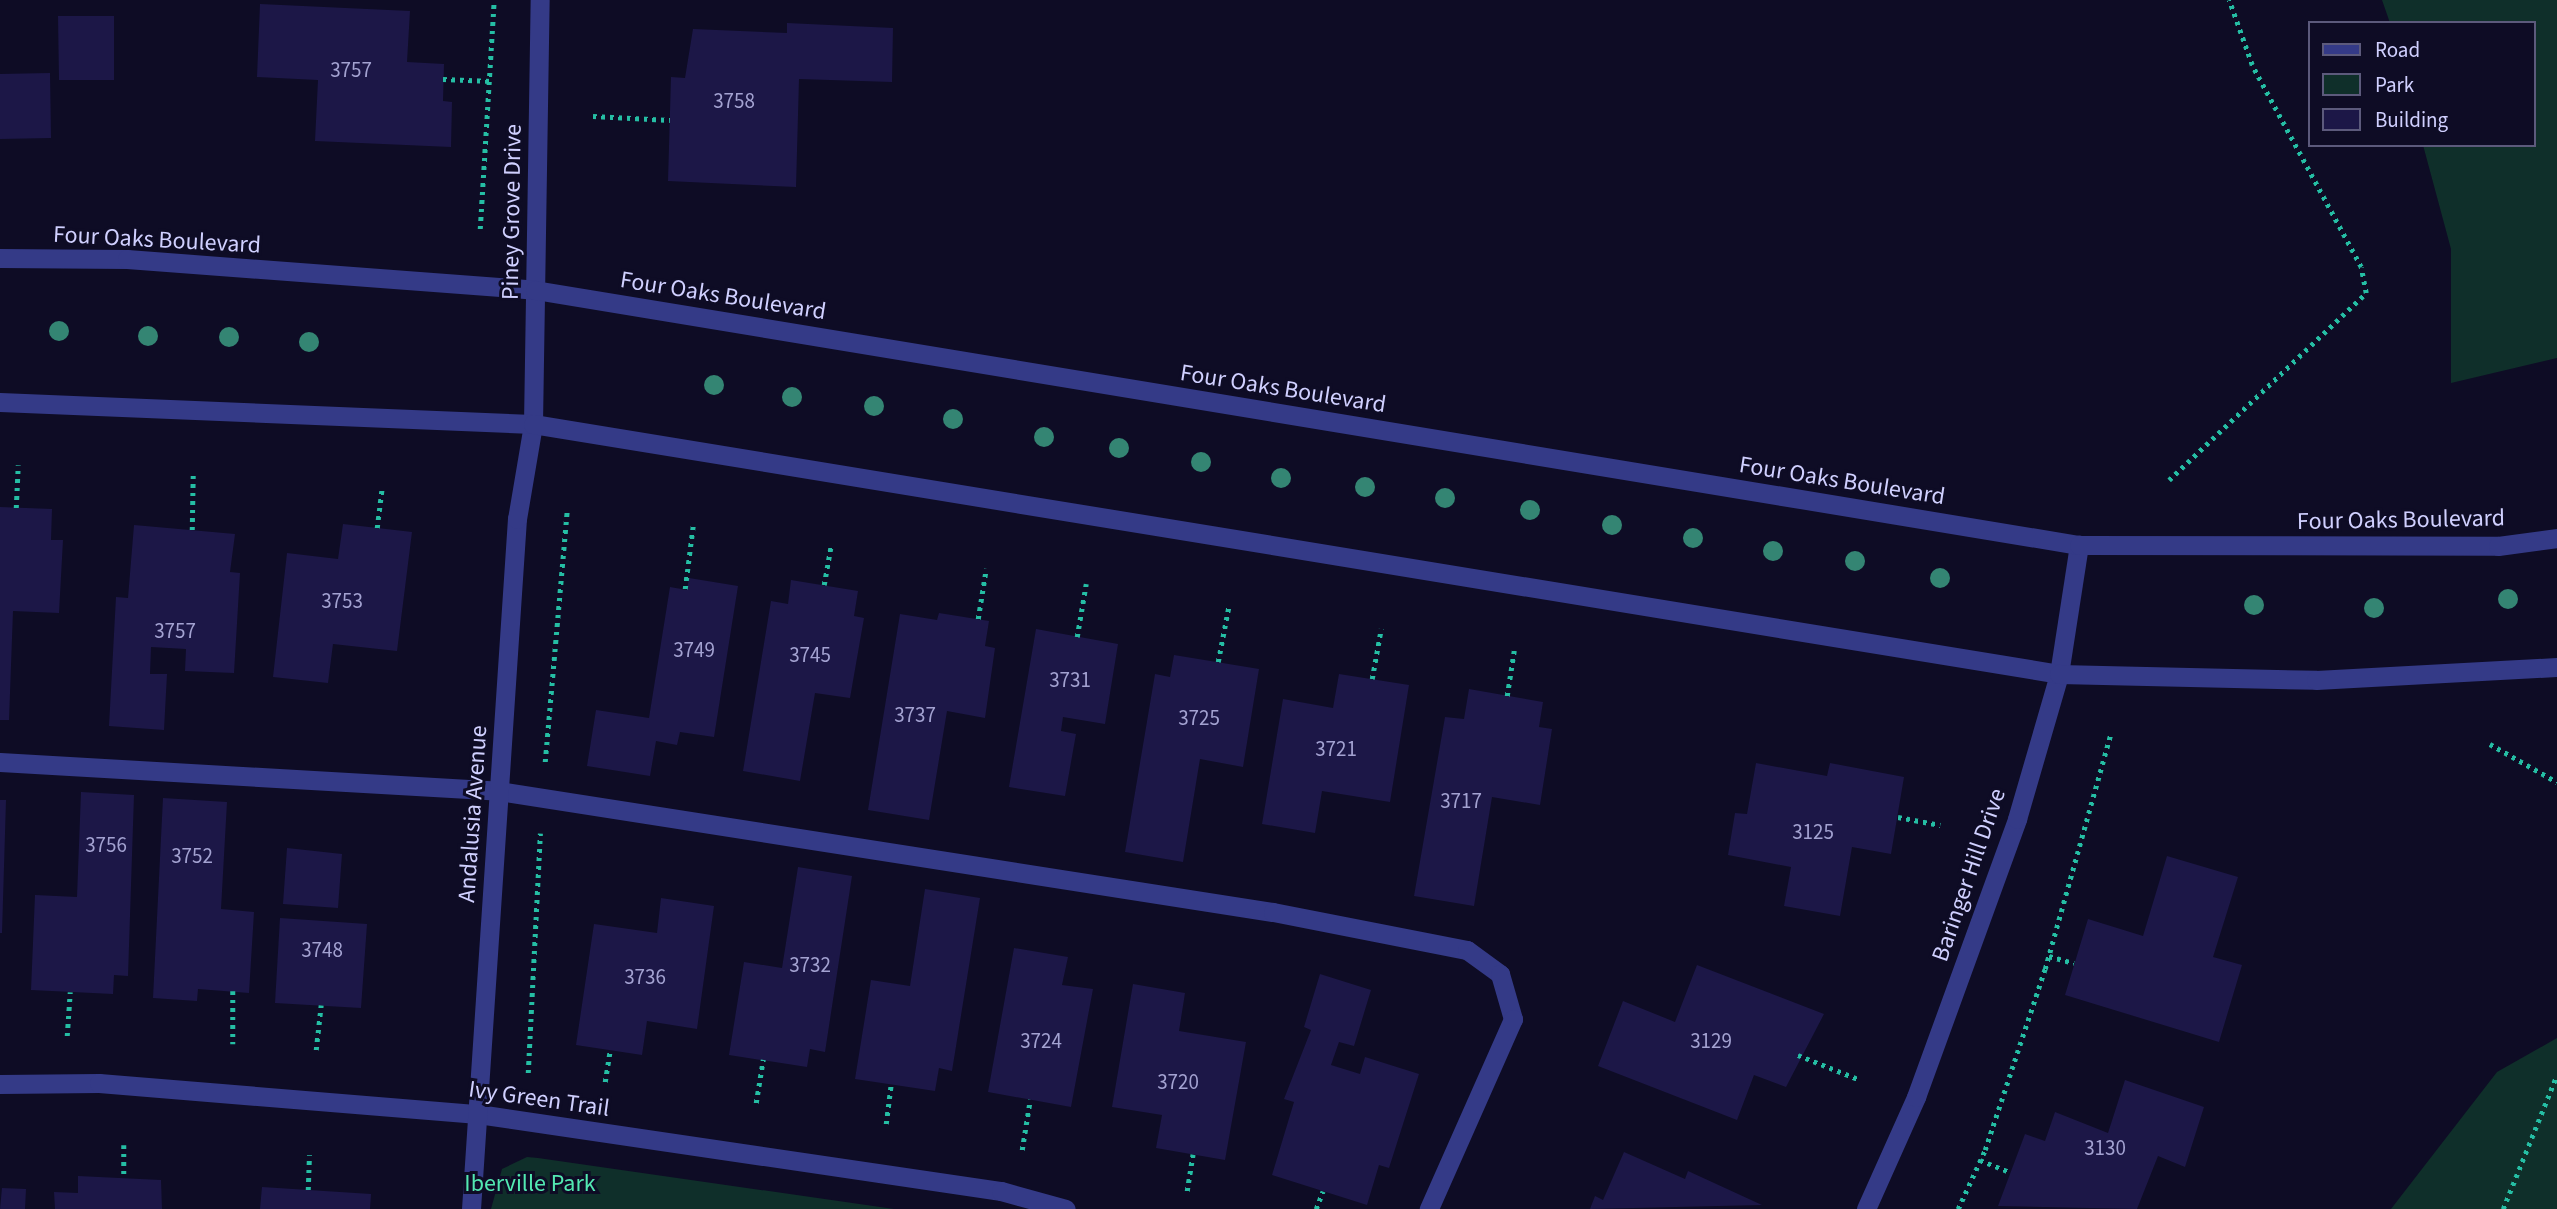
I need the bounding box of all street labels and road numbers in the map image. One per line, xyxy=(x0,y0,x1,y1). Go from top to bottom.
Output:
street label: Piney Grove Drive xyxy=(496,124,528,300)
street label: Four Oaks Boulevard xyxy=(52,220,262,260)
street label: Four Oaks Boulevard xyxy=(618,266,828,326)
street label: Four Oaks Boulevard xyxy=(1178,359,1388,419)
street label: Four Oaks Boulevard xyxy=(1737,451,1947,511)
street label: Four Oaks Boulevard xyxy=(2297,504,2505,536)
street label: Andalusia Avenue xyxy=(452,724,494,904)
street label: Baringer Hill Drive xyxy=(1926,785,2012,965)
street label: Ivy Green Trail xyxy=(467,1075,611,1123)

